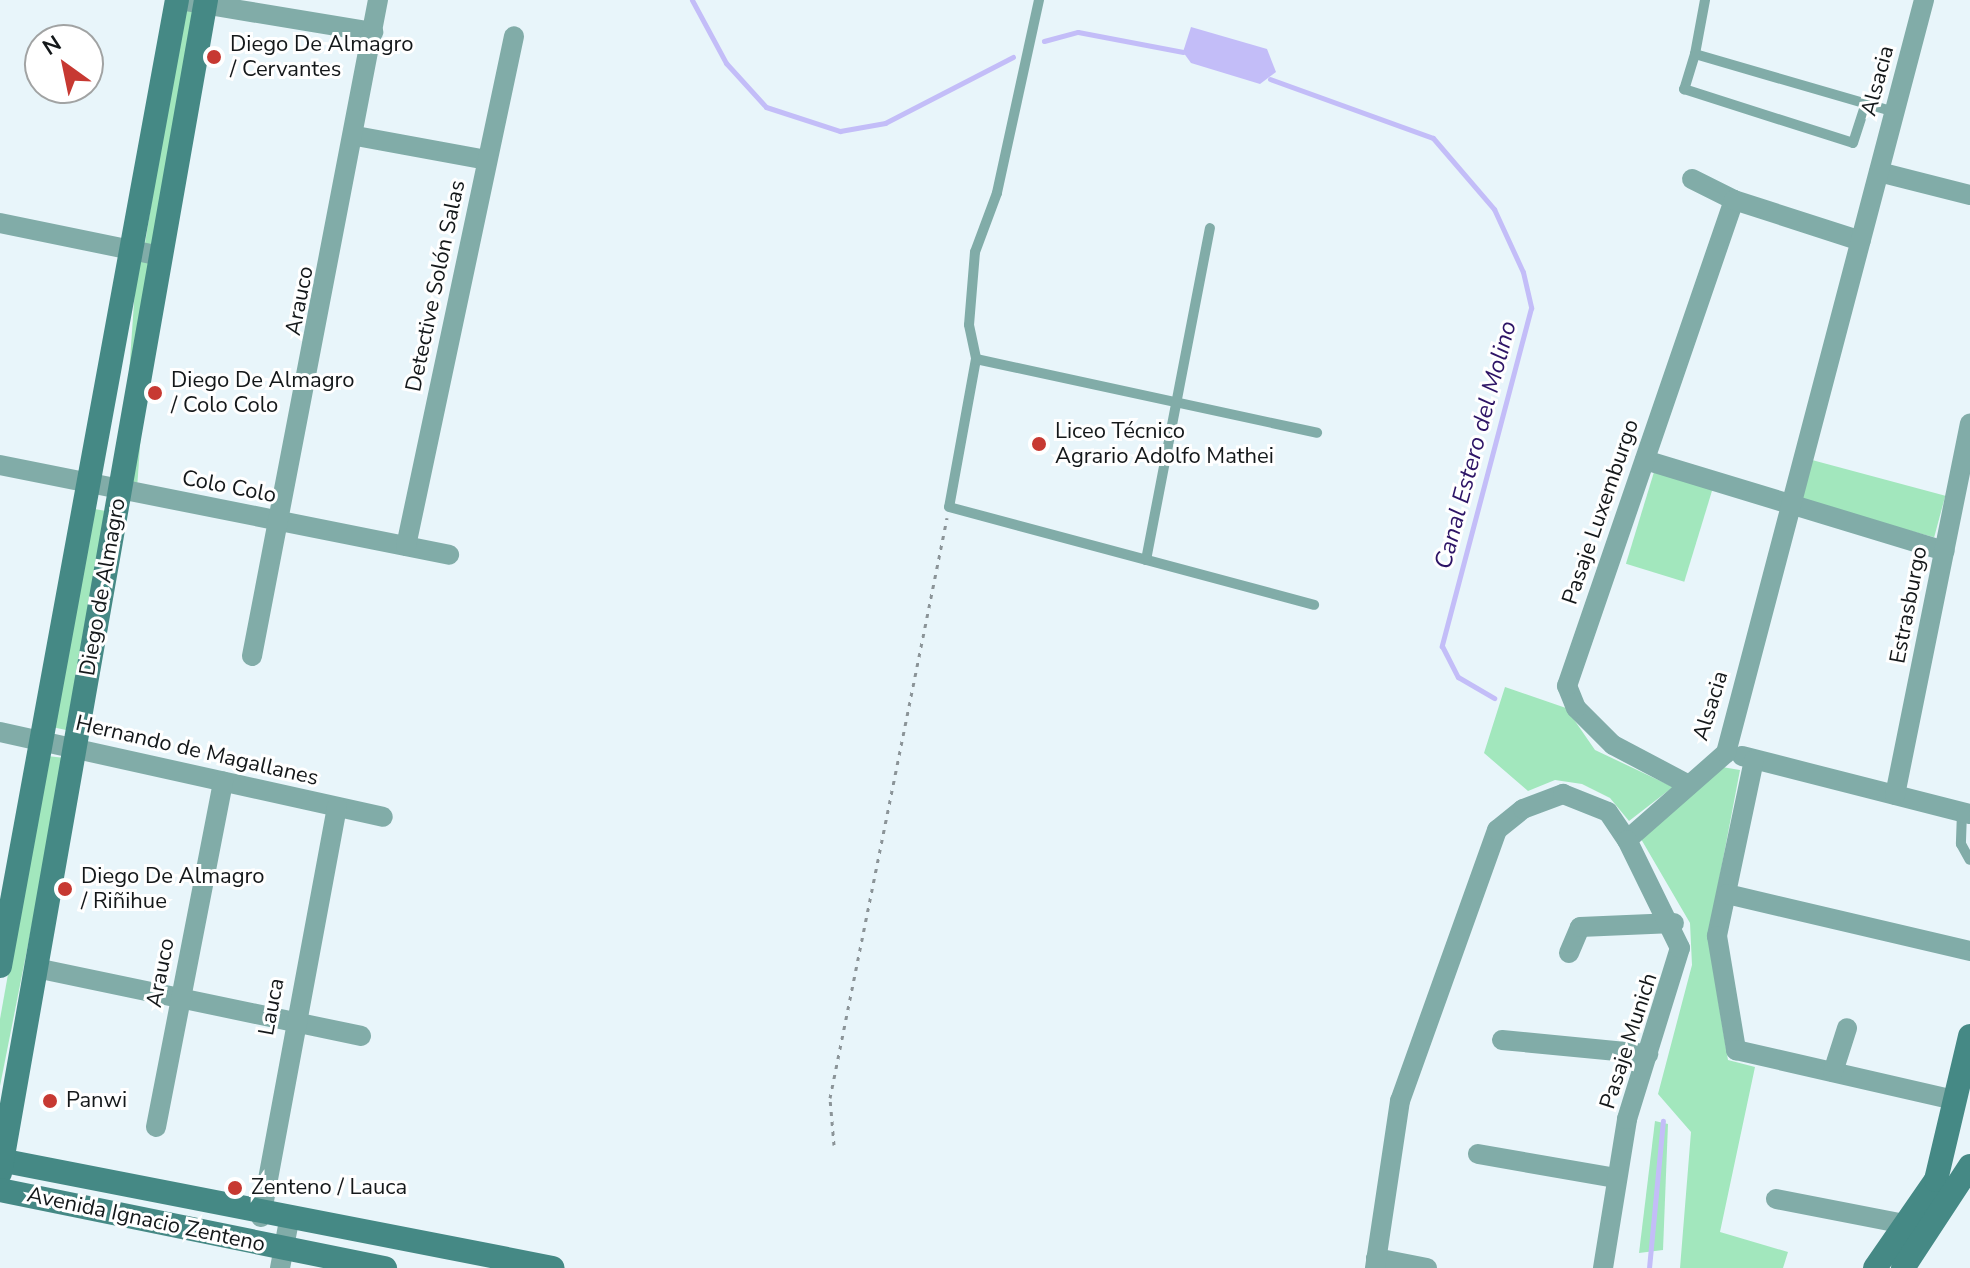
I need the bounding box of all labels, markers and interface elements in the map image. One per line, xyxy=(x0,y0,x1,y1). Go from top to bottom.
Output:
north arrow xyxy=(24,24,104,104)
text: N xyxy=(37,28,67,63)
place label: Diego De Almagro / Cervantes xyxy=(230,31,413,82)
street label: Alsacia xyxy=(1856,43,1900,119)
marker: Diego De Almagro / Cervantes xyxy=(205,48,223,66)
street label: Detective Solón Salas xyxy=(401,178,471,394)
street label: Arauco xyxy=(280,264,320,338)
water label: Canal Estero del Molino xyxy=(1429,318,1523,572)
place label: Diego De Almagro / Colo Colo xyxy=(171,367,354,418)
marker: Diego De Almagro / Colo Colo xyxy=(146,384,164,402)
street label: Pasaje Luxemburgo xyxy=(1557,416,1645,608)
place label: Liceo Técnico Agrario Adolfo Mathei xyxy=(1055,418,1274,470)
marker: Liceo Técnico Agrario Adolfo Mathei xyxy=(1030,435,1048,453)
street label: Colo Colo xyxy=(180,465,278,509)
street label: Diego de Almagro xyxy=(74,496,132,678)
street label: Estrasburgo xyxy=(1885,544,1933,666)
street label: Alsacia xyxy=(1688,668,1734,744)
street label: Hernando de Magallanes xyxy=(73,710,321,792)
place label: Diego De Almagro / Riñihue xyxy=(81,863,264,914)
marker: Diego De Almagro / Riñihue xyxy=(56,880,74,898)
street label: Arauco xyxy=(141,936,181,1010)
street label: Pasaje Munich xyxy=(1595,970,1663,1112)
street label: Lauca xyxy=(254,976,290,1038)
place label: Panwi xyxy=(66,1088,127,1114)
marker: Panwi xyxy=(41,1092,59,1110)
place label: Zenteno / Lauca xyxy=(251,1175,407,1201)
marker: Zenteno / Lauca xyxy=(226,1179,244,1197)
street label: Avenida Ignacio Zenteno xyxy=(25,1182,267,1258)

